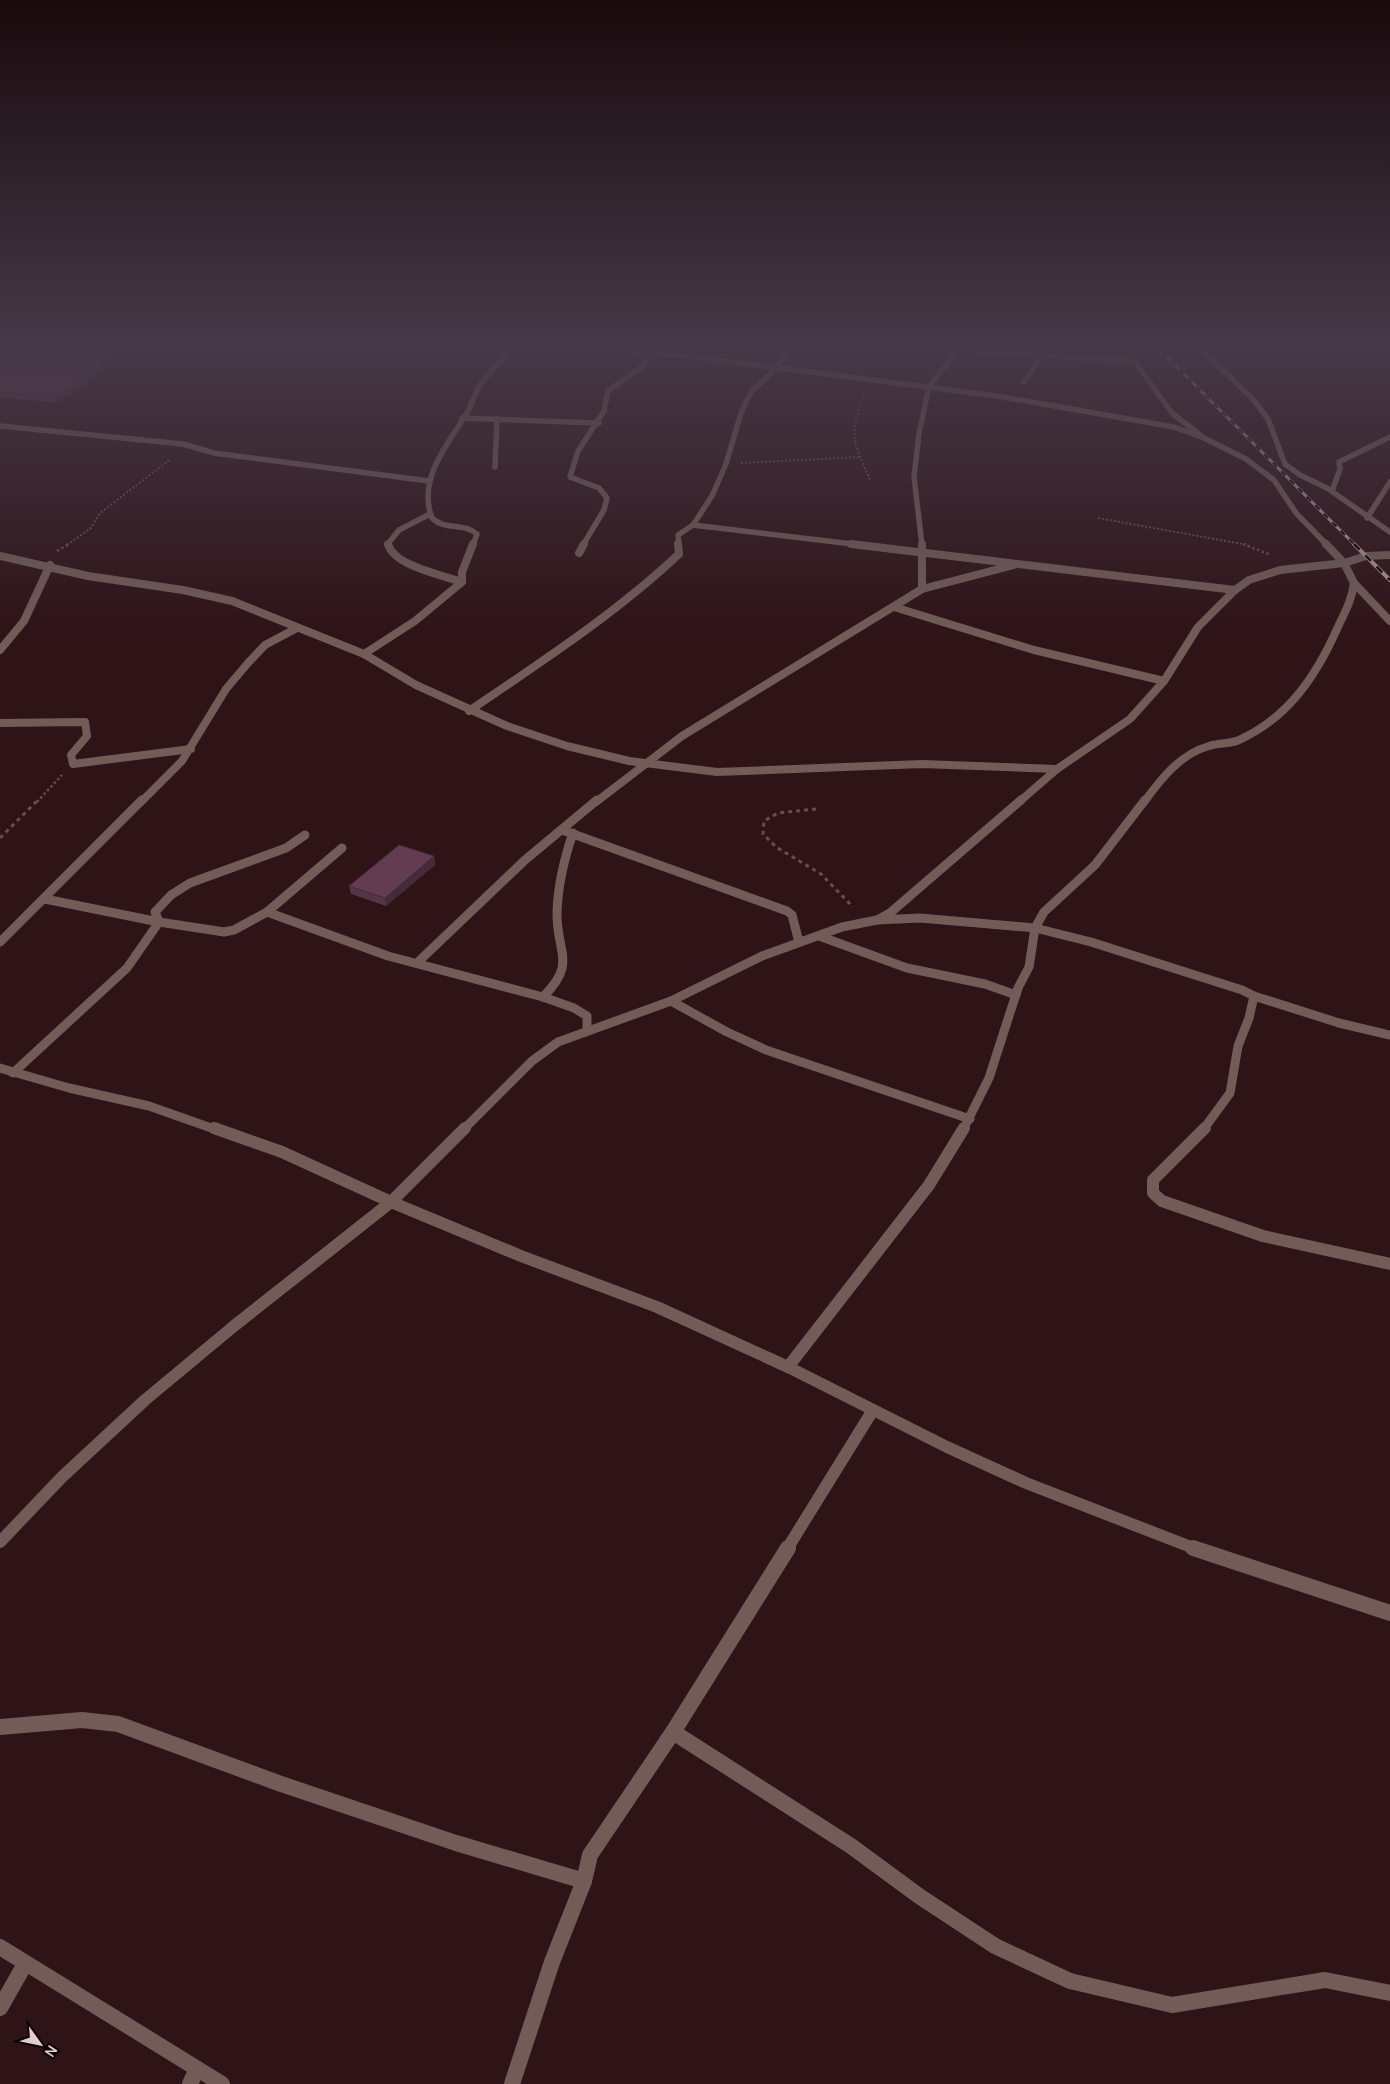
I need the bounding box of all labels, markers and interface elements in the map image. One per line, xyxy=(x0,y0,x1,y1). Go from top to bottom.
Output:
north arrow xyxy=(15,2019,65,2069)
text: N xyxy=(41,2042,62,2061)

